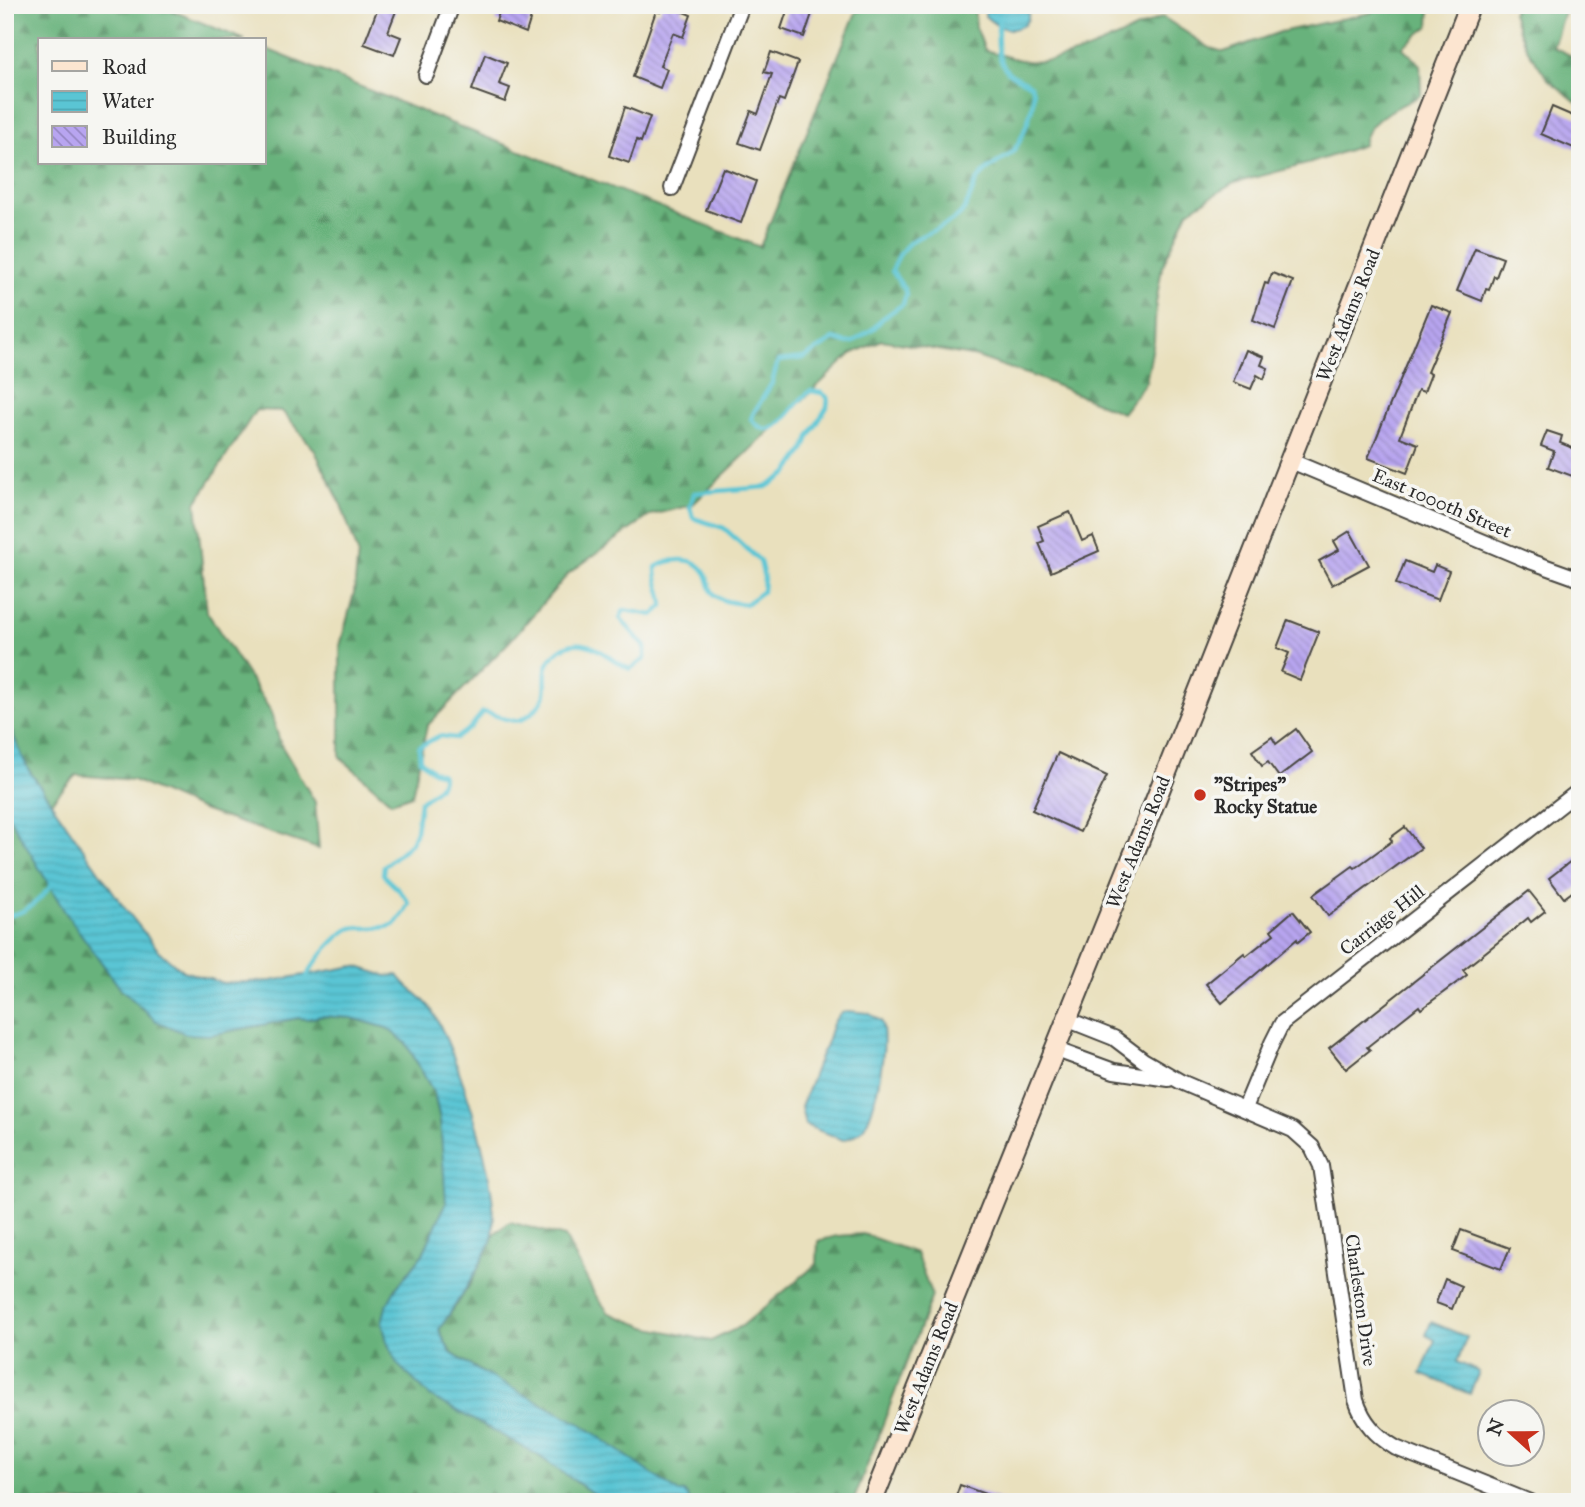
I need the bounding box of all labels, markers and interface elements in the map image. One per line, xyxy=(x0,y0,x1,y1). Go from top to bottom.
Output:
legend xyxy=(38,38,266,164)
text: Road xyxy=(102,54,147,80)
text: Water xyxy=(102,88,154,114)
text: Building xyxy=(102,124,176,150)
street label: West Adams Road xyxy=(1311,245,1385,385)
street label: East 1000th Street xyxy=(1369,463,1515,543)
street label: West Adams Road xyxy=(1101,772,1175,912)
place label: "Stripes" Rocky Statue xyxy=(1214,773,1317,819)
marker: "Stripes" Rocky Statue xyxy=(1192,787,1208,803)
street label: Carriage Hill xyxy=(1335,879,1430,961)
street label: Charleston Drive xyxy=(1340,1232,1382,1368)
street label: West Adams Road xyxy=(889,1298,963,1438)
north arrow xyxy=(1476,1398,1546,1468)
text: N xyxy=(1482,1415,1509,1439)

